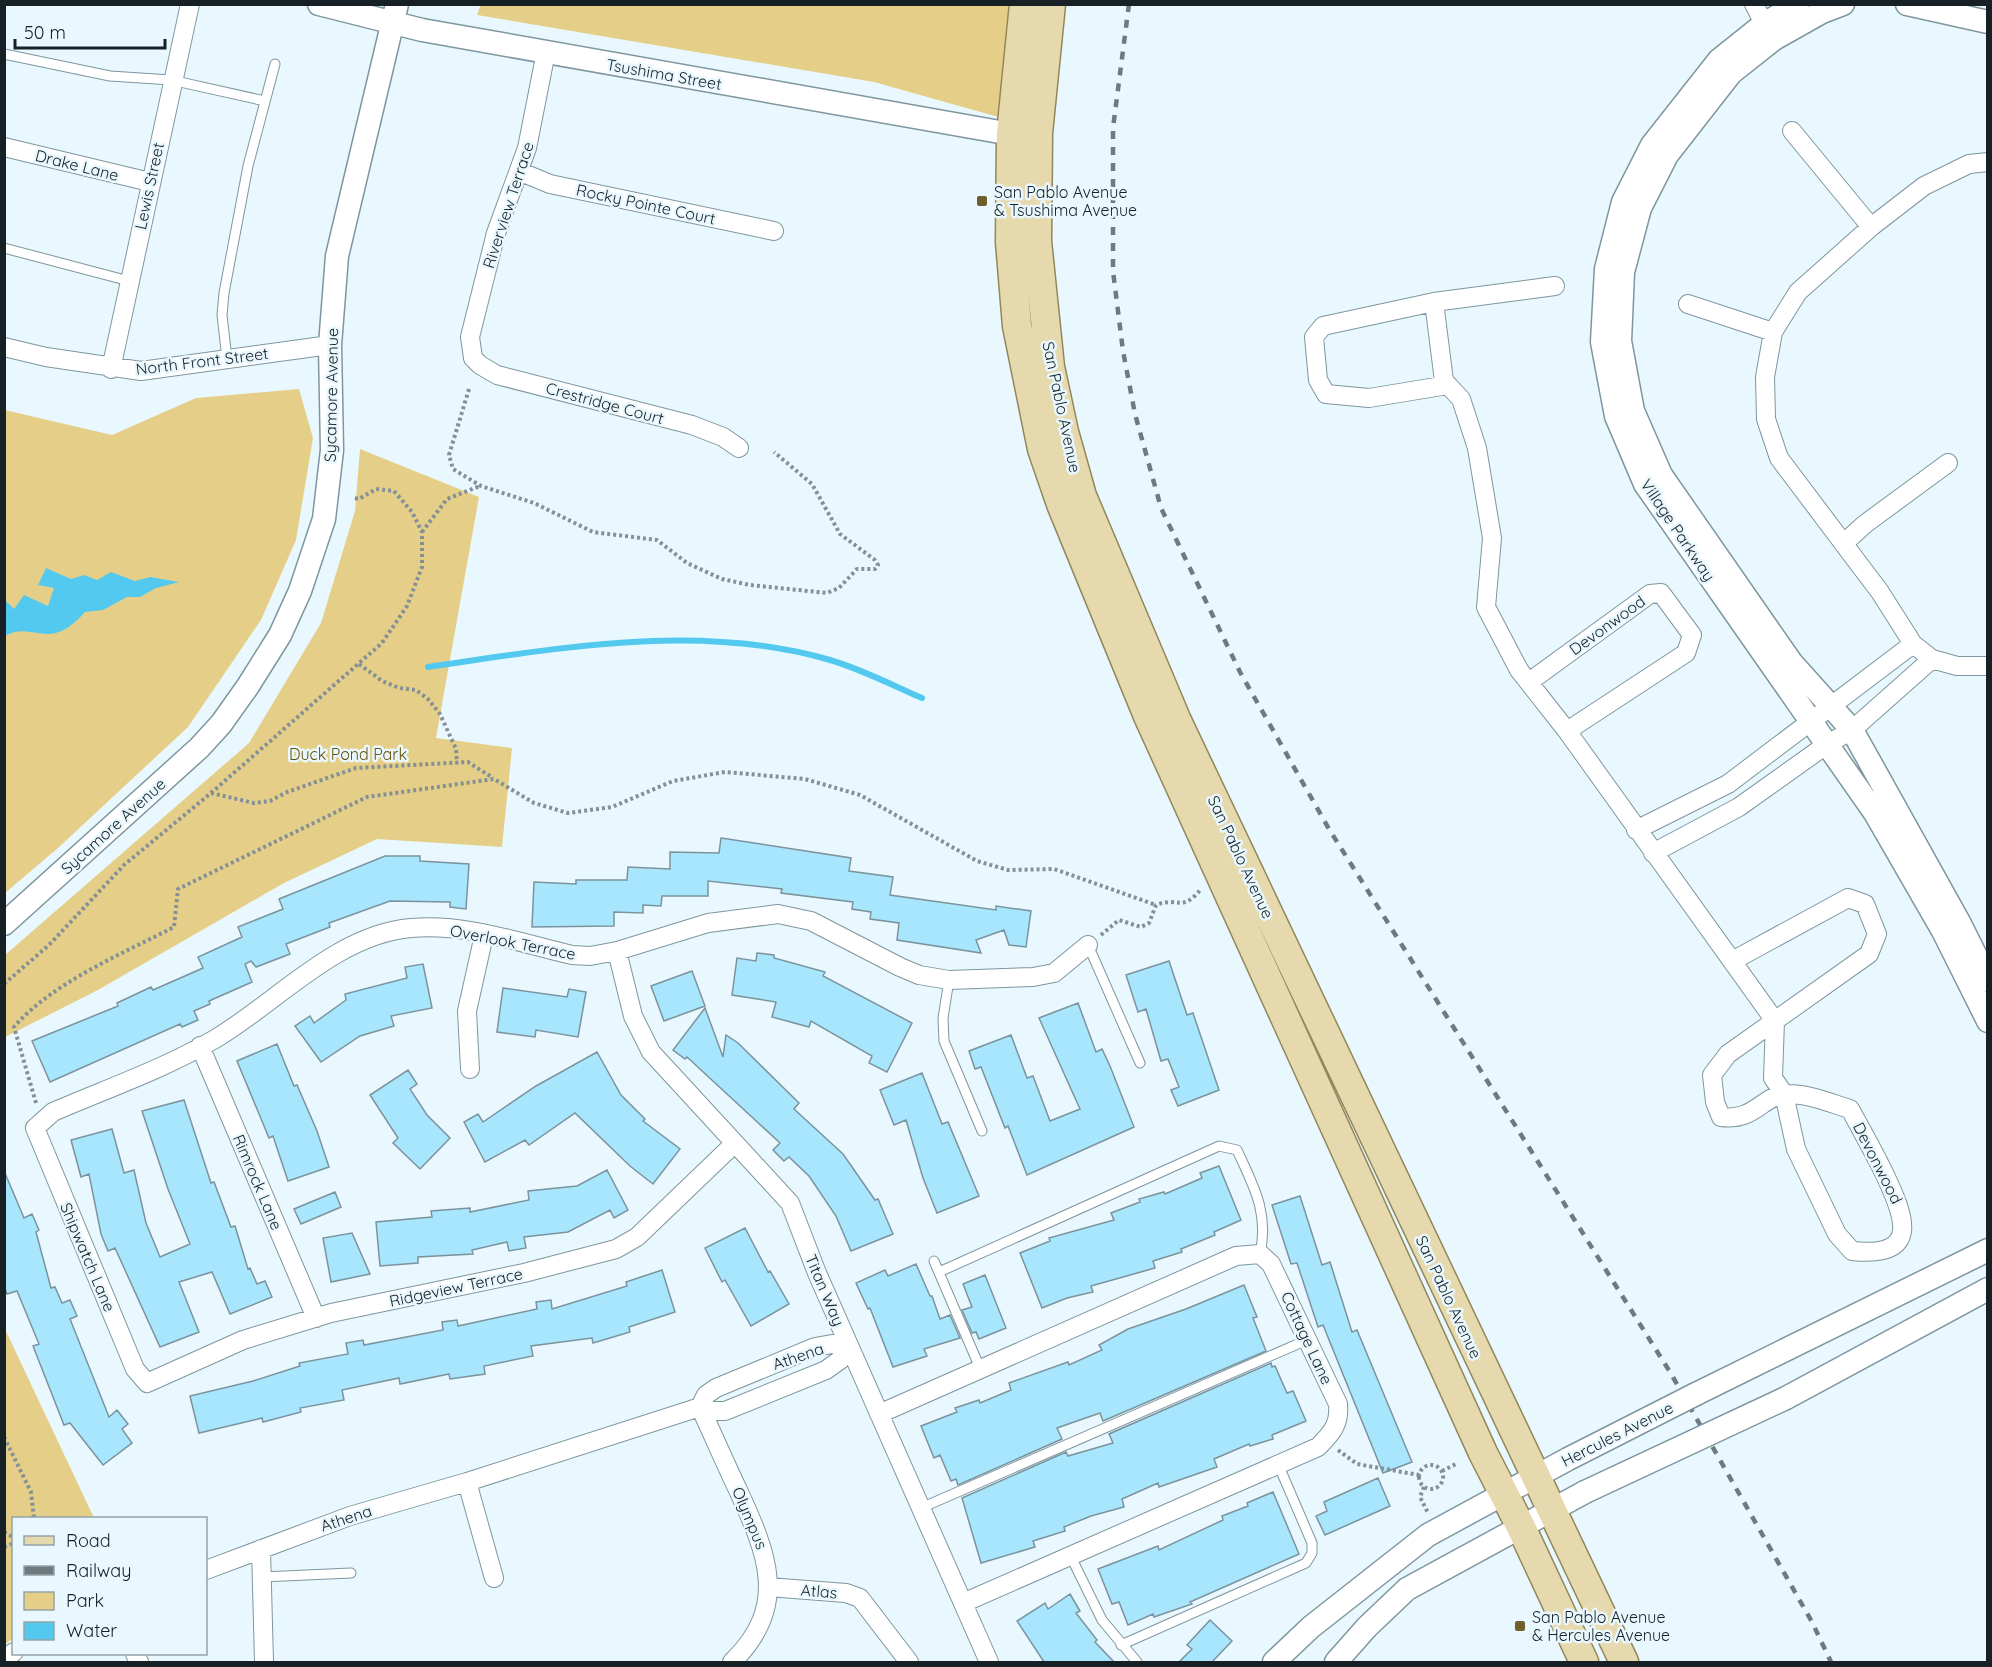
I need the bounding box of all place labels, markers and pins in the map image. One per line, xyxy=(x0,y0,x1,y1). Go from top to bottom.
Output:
place label: San Pablo Avenue & Tsushima Avenue xyxy=(994,182,1137,220)
marker: San Pablo Avenue & Tsushima Avenue xyxy=(975,194,989,208)
place label: San Pablo Avenue & Hercules Avenue xyxy=(1532,1607,1670,1645)
marker: San Pablo Avenue & Hercules Avenue xyxy=(1513,1619,1527,1633)

